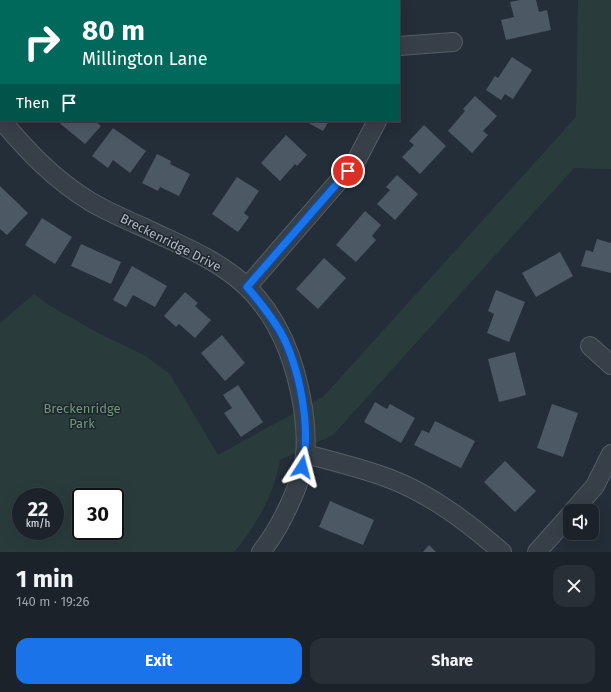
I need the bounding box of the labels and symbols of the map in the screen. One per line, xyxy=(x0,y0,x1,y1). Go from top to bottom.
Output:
pin xyxy=(331,154,365,188)
street label: Breckenridge Drive xyxy=(118,211,224,274)
park label: Breckenridge Park xyxy=(43,401,121,431)
position arrow xyxy=(281,446,323,488)
speed limit sign: 30 xyxy=(72,488,124,540)

